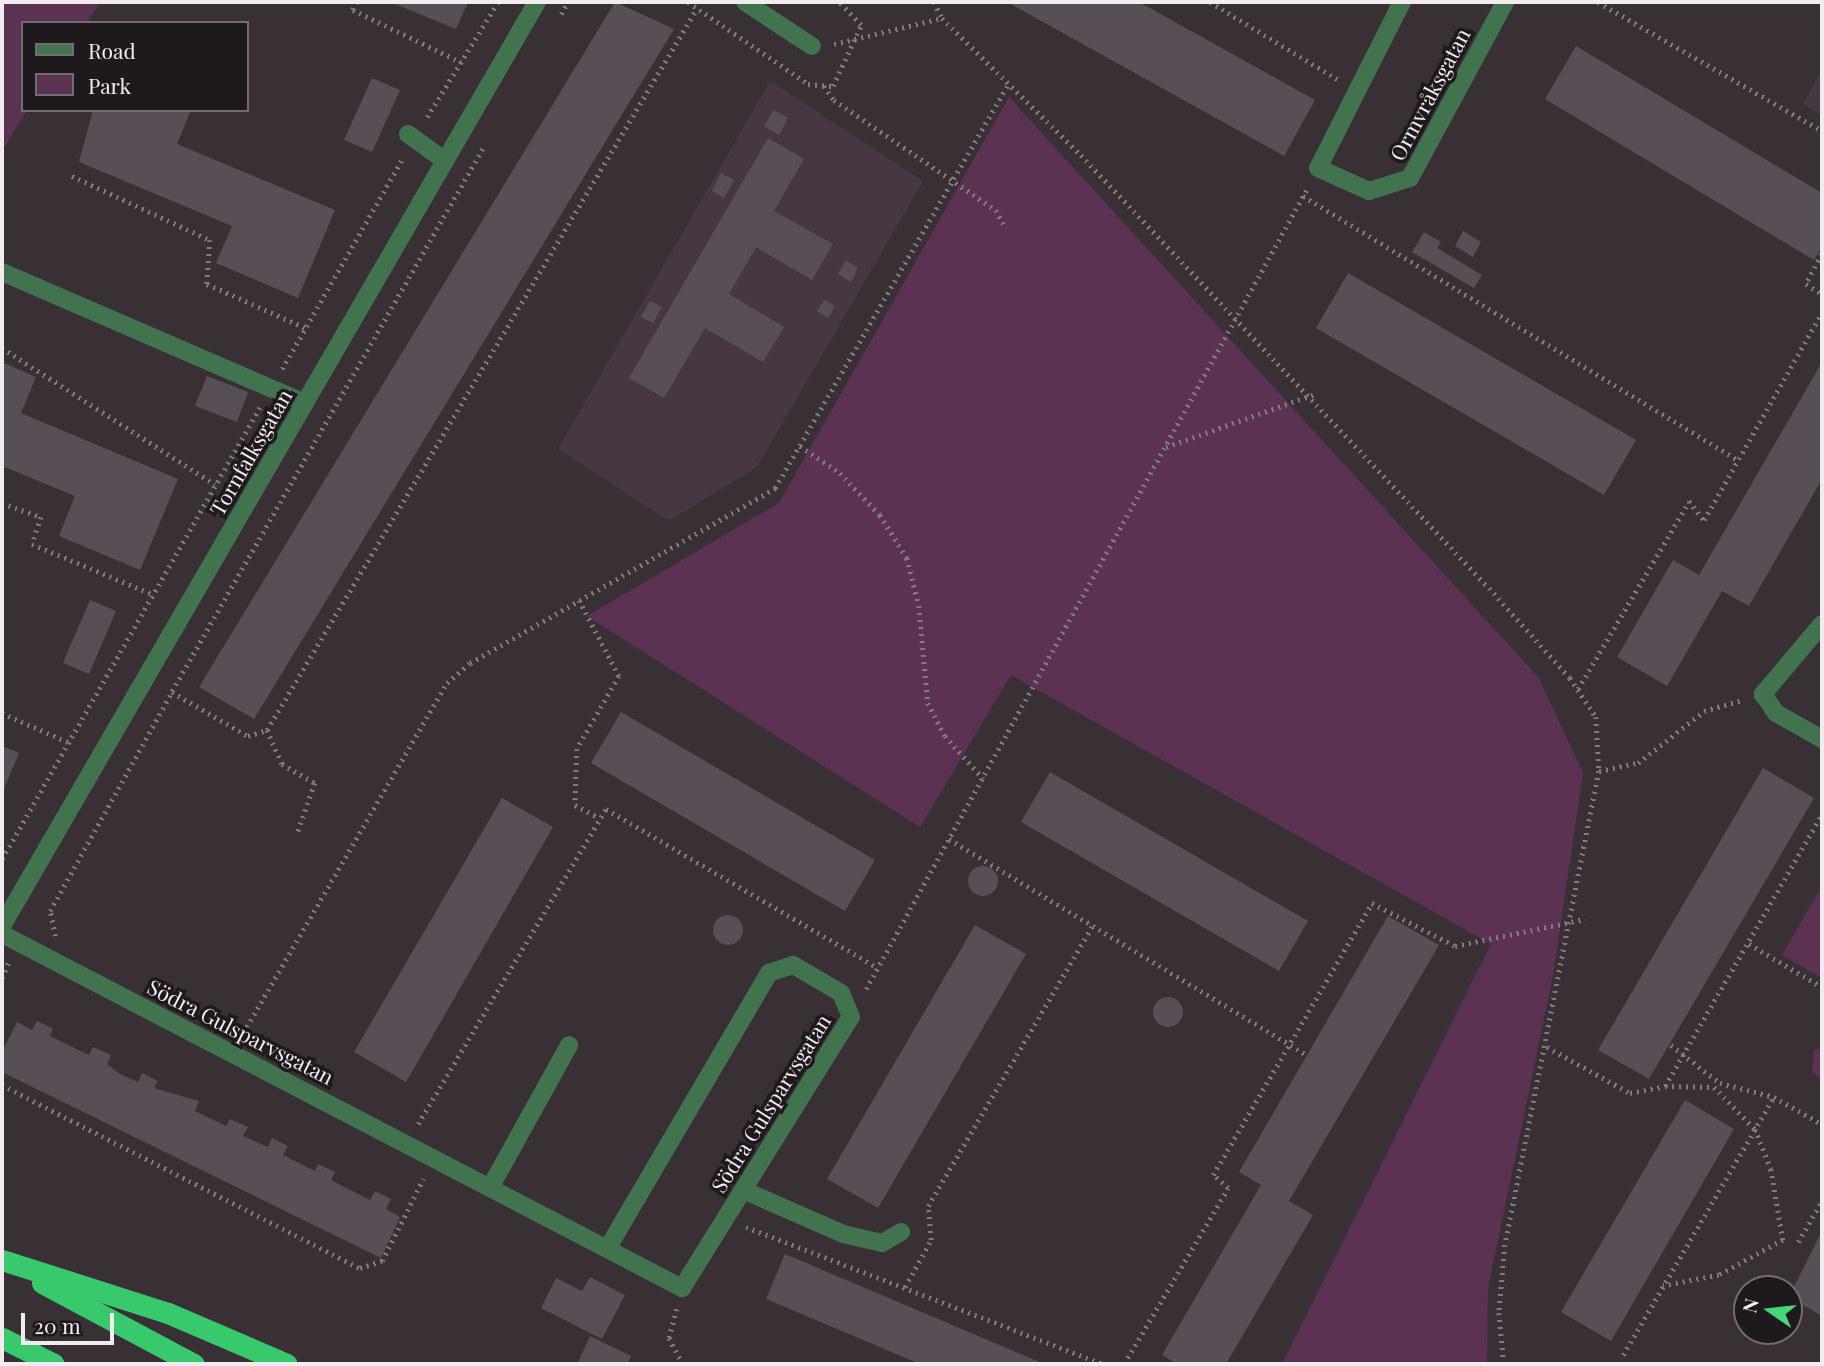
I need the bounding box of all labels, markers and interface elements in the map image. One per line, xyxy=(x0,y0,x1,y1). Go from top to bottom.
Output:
legend xyxy=(21,21,248,112)
street label: Ormvråksgatan xyxy=(1384,24,1474,164)
text: Road xyxy=(88,36,136,64)
text: Park xyxy=(88,71,131,99)
street label: Tornfalksgatan xyxy=(204,384,296,520)
street label: Södra Gulsparvsgatan xyxy=(144,973,338,1089)
street label: Södra Gulsparvsgatan xyxy=(705,1009,835,1197)
north arrow xyxy=(1733,1275,1803,1345)
text: N xyxy=(1735,1296,1764,1315)
scale bar xyxy=(24,1300,117,1344)
text: 20 m xyxy=(34,1311,81,1339)

